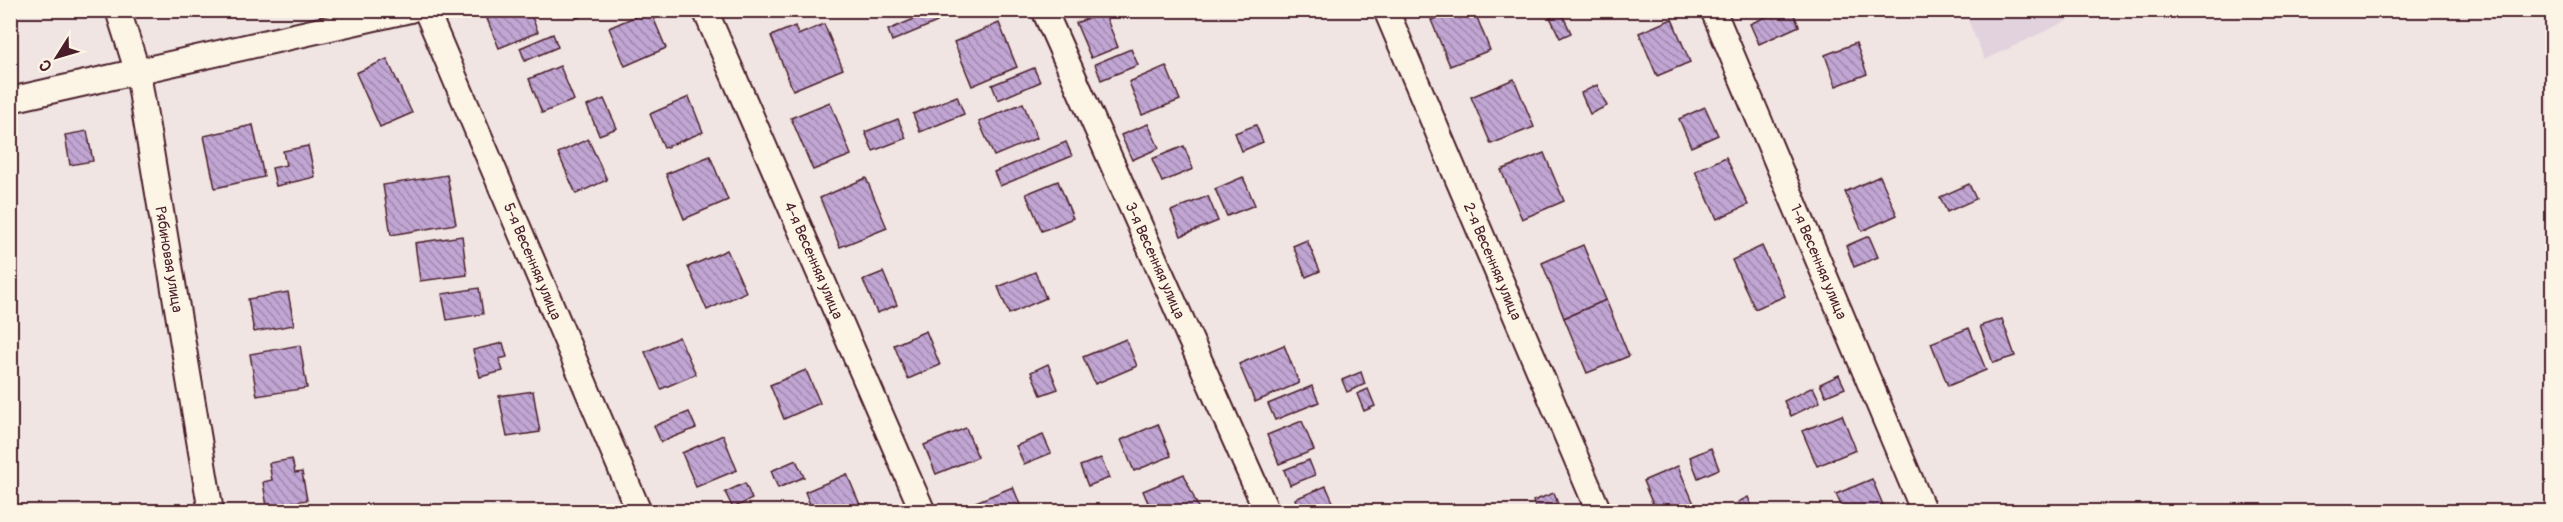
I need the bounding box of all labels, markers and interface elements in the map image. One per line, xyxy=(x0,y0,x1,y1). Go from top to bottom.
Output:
north arrow xyxy=(27,27,87,87)
text: С xyxy=(35,55,57,75)
street label: 4-я Весенняя улица xyxy=(780,199,848,322)
street label: 3-я Весенняя улица xyxy=(1121,199,1189,322)
street label: 5-я Весенняя улица xyxy=(499,200,566,323)
street label: 2-я Весенняя улица xyxy=(1459,200,1526,323)
street label: 1-я Весенняя улица xyxy=(1786,201,1851,322)
street label: Рябиновая улица xyxy=(151,205,187,314)

